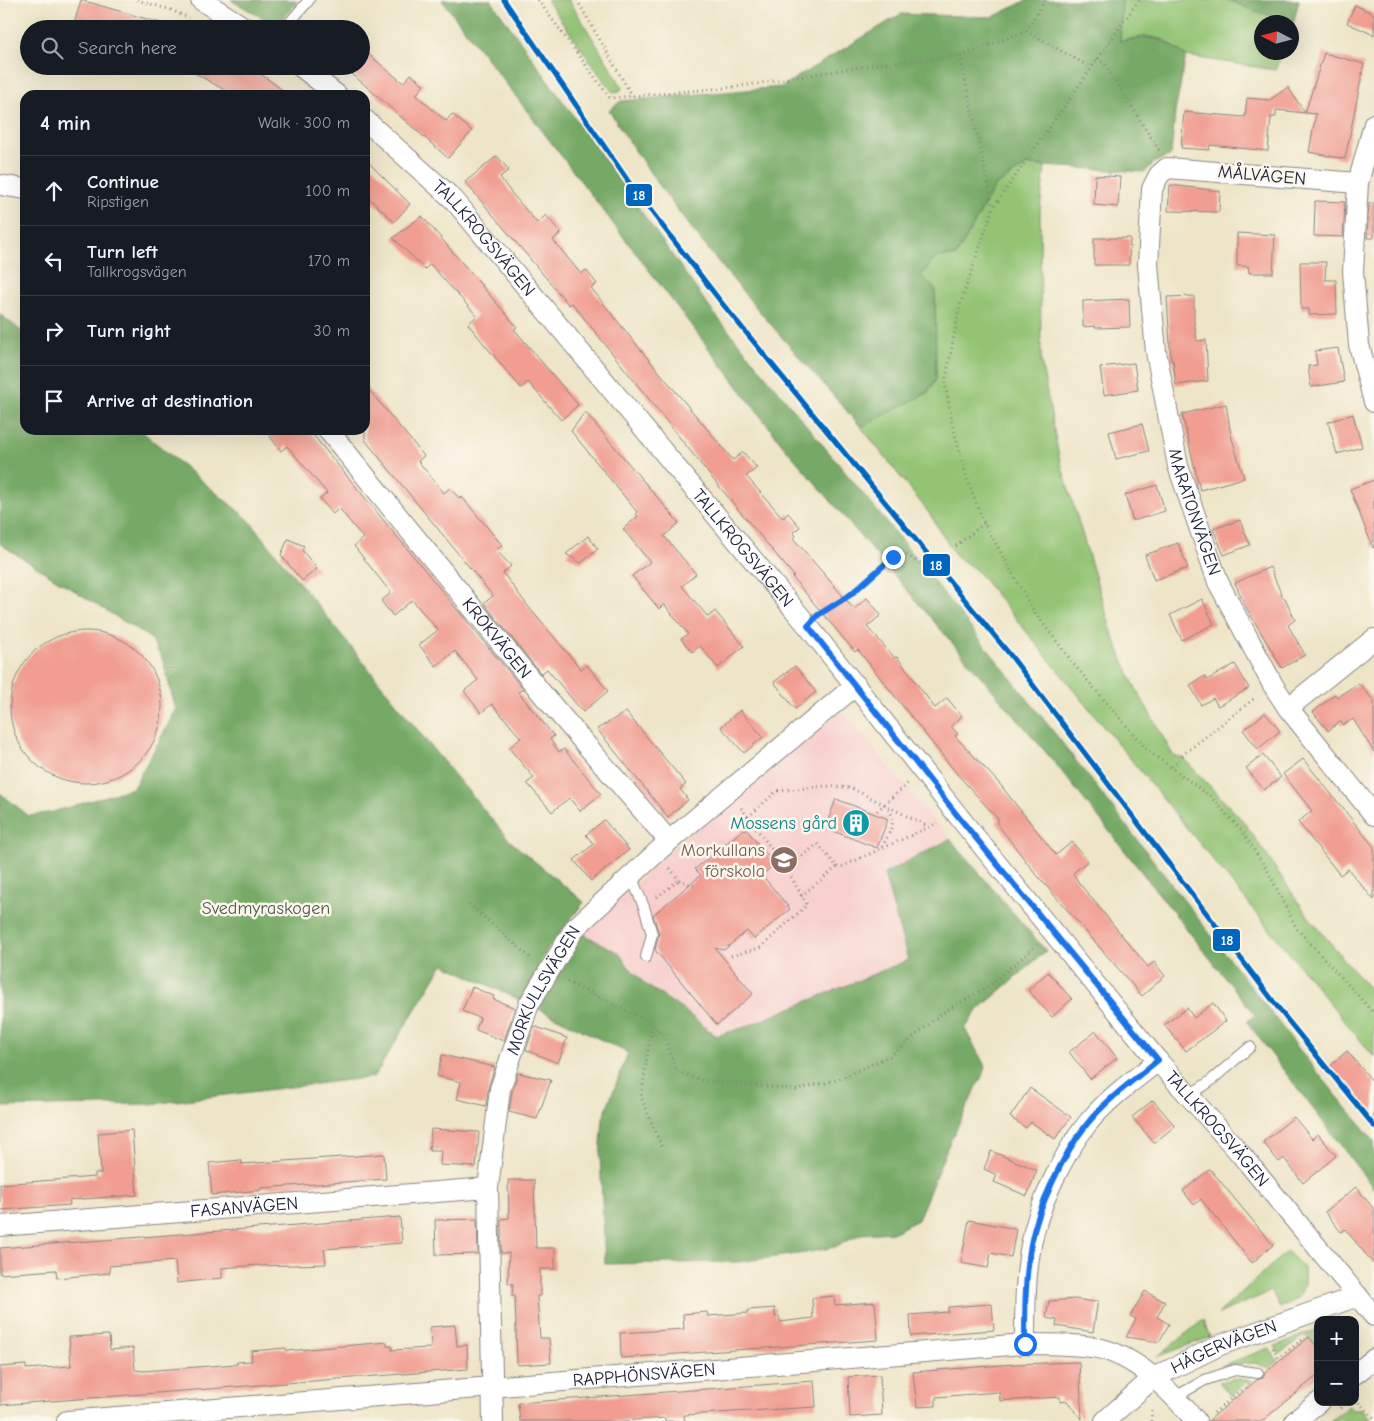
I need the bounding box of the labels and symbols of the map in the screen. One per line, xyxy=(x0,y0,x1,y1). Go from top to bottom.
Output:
north arrow xyxy=(1254,15,1299,60)
street label: MÅLVÄGEN xyxy=(1217,160,1307,190)
street label: TALLKROGSVÄGEN xyxy=(428,176,540,301)
line badge: 18 xyxy=(625,183,653,207)
text: 18 xyxy=(633,187,645,204)
street label: MARATONVÄGEN xyxy=(1164,447,1225,578)
street label: TALLKROGSVÄGEN xyxy=(688,485,798,611)
route end xyxy=(882,546,905,569)
line badge: 18 xyxy=(922,553,951,577)
text: 18 xyxy=(930,557,942,574)
street label: KROKVÄGEN xyxy=(458,594,536,683)
building icon: Mossens gård xyxy=(841,808,871,838)
place label: Mossens gård xyxy=(730,813,837,834)
place label: Morkullans förskola xyxy=(681,840,765,882)
school or university icon: Morkullans förskola xyxy=(769,845,799,875)
park label: Svedmyraskogen xyxy=(202,898,330,919)
street label: MORKULLSVÄGEN xyxy=(502,922,585,1058)
line badge: 18 xyxy=(1212,928,1241,952)
text: 18 xyxy=(1221,932,1233,949)
street label: TALLKROGSVÄGEN xyxy=(1161,1067,1273,1191)
street label: FASANVÄGEN xyxy=(190,1193,299,1222)
street label: HÄGERVÄGEN xyxy=(1167,1316,1280,1379)
route start xyxy=(1014,1333,1037,1356)
street label: RAPPHÖNSVÄGEN xyxy=(572,1359,716,1391)

